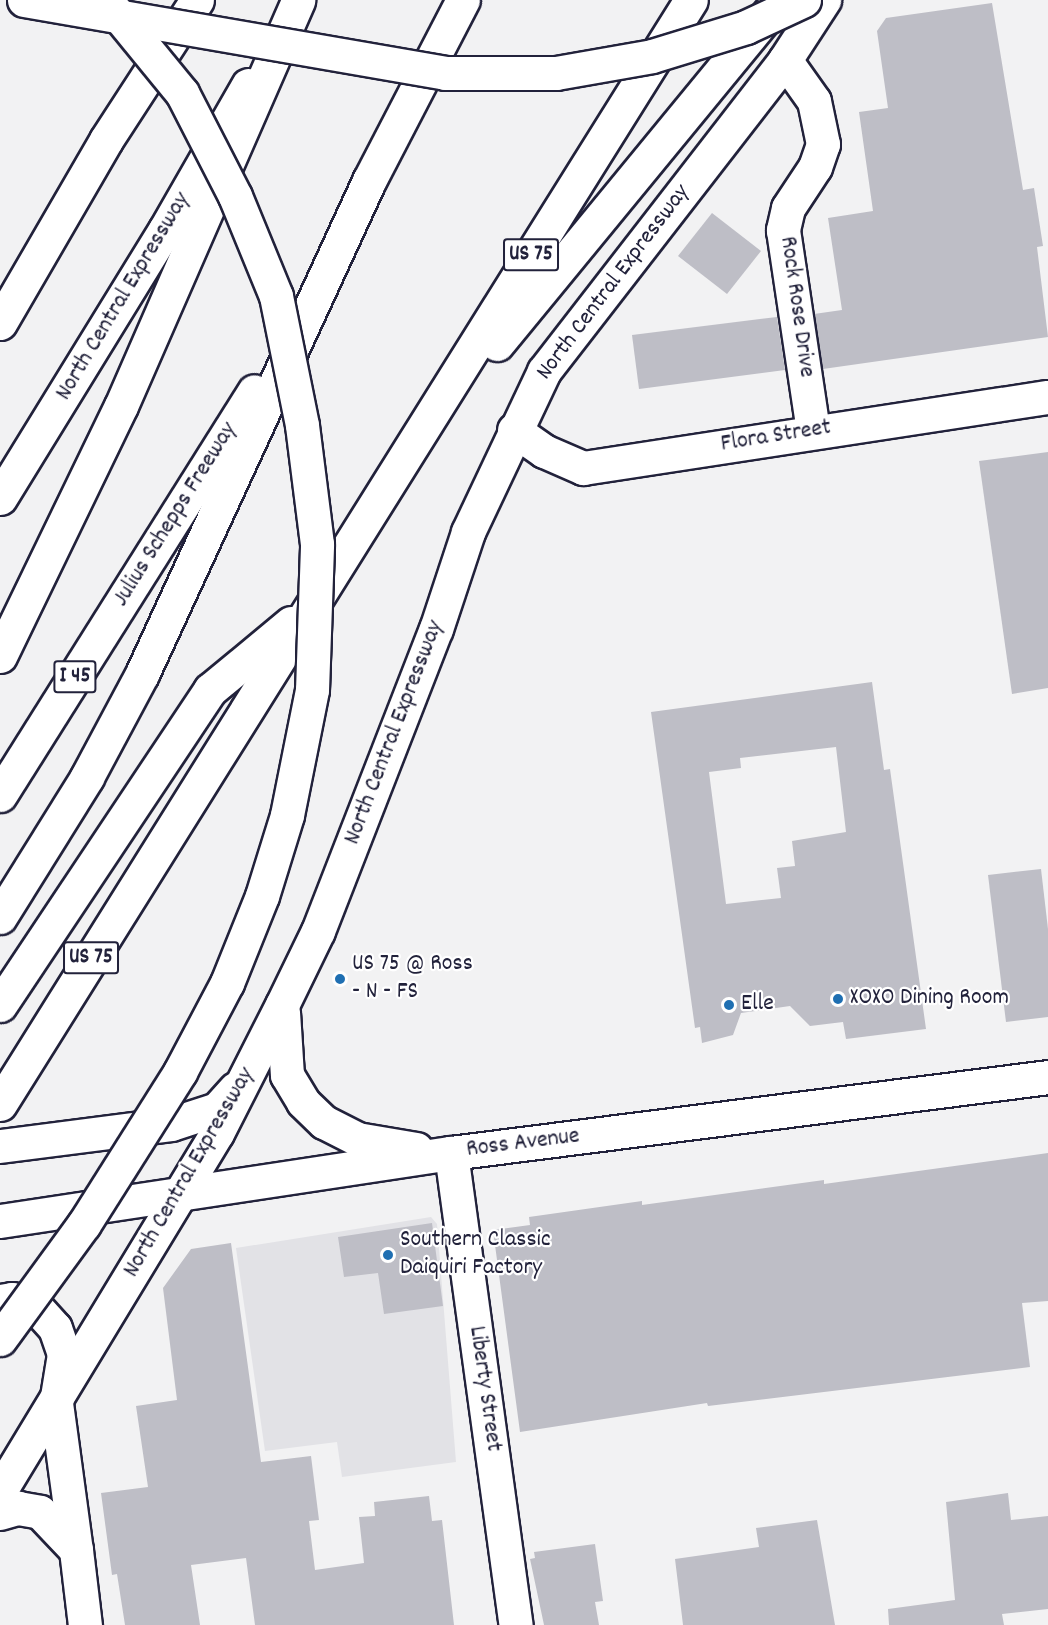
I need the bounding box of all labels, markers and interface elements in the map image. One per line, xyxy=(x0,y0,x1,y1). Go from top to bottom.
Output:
street label: North Central Expressway xyxy=(531,180,697,386)
street label: North Central Expressway xyxy=(51,188,197,406)
street label: Rock Rose Drive xyxy=(772,235,820,379)
road number: US 75 xyxy=(502,236,560,274)
street label: Flora Street xyxy=(719,414,833,460)
street label: Julius Schepps Freeway xyxy=(108,418,244,612)
street label: North Central Expressway xyxy=(339,617,451,849)
road number: I 45 xyxy=(52,658,98,696)
road number: US 75 xyxy=(62,939,119,977)
place label: US 75 @ Ross - N - FS xyxy=(352,951,473,1007)
marker: US 75 @ Ross - N - FS xyxy=(333,972,347,986)
place label: XOXO Dining Room xyxy=(850,985,1009,1013)
place label: Elle xyxy=(741,991,774,1019)
marker: XOXO Dining Room xyxy=(831,992,845,1006)
marker: Elle xyxy=(722,998,736,1012)
street label: North Central Expressway xyxy=(118,1063,262,1283)
street label: Ross Avenue xyxy=(465,1123,581,1165)
place label: Southern Classic Daiquiri Factory xyxy=(400,1227,551,1283)
marker: Southern Classic Daiquiri Factory xyxy=(381,1248,395,1262)
street label: Liberty Street xyxy=(461,1324,507,1454)

